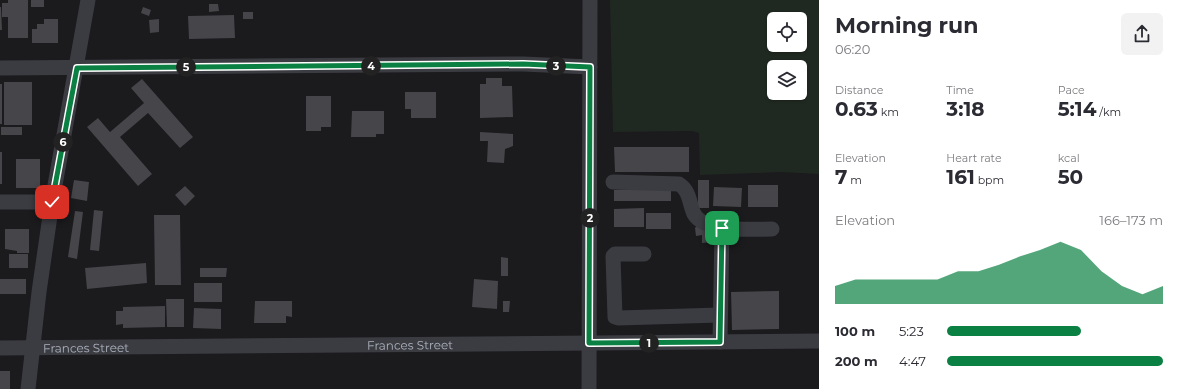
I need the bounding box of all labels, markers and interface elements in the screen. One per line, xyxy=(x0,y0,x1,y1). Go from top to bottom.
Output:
map controls xyxy=(767,12,807,100)
button: locate xyxy=(767,12,807,52)
text: Morning run xyxy=(835,12,978,39)
button: share xyxy=(1121,13,1163,55)
text: 06:20 xyxy=(835,41,870,57)
pin: 4 xyxy=(361,56,381,76)
pin: 3 xyxy=(546,56,566,76)
pin: 5 xyxy=(176,57,196,77)
text: 4 xyxy=(367,59,375,73)
text: 3 xyxy=(553,59,559,73)
text: 5 xyxy=(183,60,189,74)
button: layers xyxy=(767,60,807,100)
text: Distance xyxy=(835,83,883,97)
text: Time xyxy=(946,83,974,97)
text: Pace xyxy=(1058,83,1085,97)
text: 0.63 xyxy=(835,97,878,121)
text: 3:18 xyxy=(946,97,984,121)
text: 5:14 xyxy=(1058,97,1096,121)
text: km xyxy=(878,105,899,119)
text: /km xyxy=(1096,105,1121,119)
pin: 6 xyxy=(53,132,73,152)
text: 6 xyxy=(59,135,67,149)
text: Elevation xyxy=(835,151,886,165)
text: Heart rate xyxy=(946,151,1002,165)
text: kcal xyxy=(1058,151,1080,165)
text: 7 xyxy=(835,165,847,189)
text: 161 xyxy=(946,165,975,189)
text: 50 xyxy=(1058,165,1083,189)
text: m xyxy=(847,173,862,187)
text: bpm xyxy=(975,173,1004,187)
pin xyxy=(35,185,69,219)
icon: check xyxy=(41,191,63,213)
pin: 2 xyxy=(580,208,600,228)
text: 2 xyxy=(587,211,593,225)
pin xyxy=(705,211,739,245)
text: Elevation xyxy=(835,212,895,228)
text: 166–173 m xyxy=(1099,212,1163,228)
icon: arrive xyxy=(711,217,733,239)
text: 100 m xyxy=(835,323,875,339)
text: 5:23 xyxy=(899,323,924,339)
pin: 1 xyxy=(639,333,659,353)
text: 1 xyxy=(647,336,651,350)
street label: Frances Street xyxy=(367,337,453,352)
street label: Frances Street xyxy=(43,339,129,355)
text: 200 m xyxy=(835,353,878,369)
text: 4:47 xyxy=(899,353,926,369)

